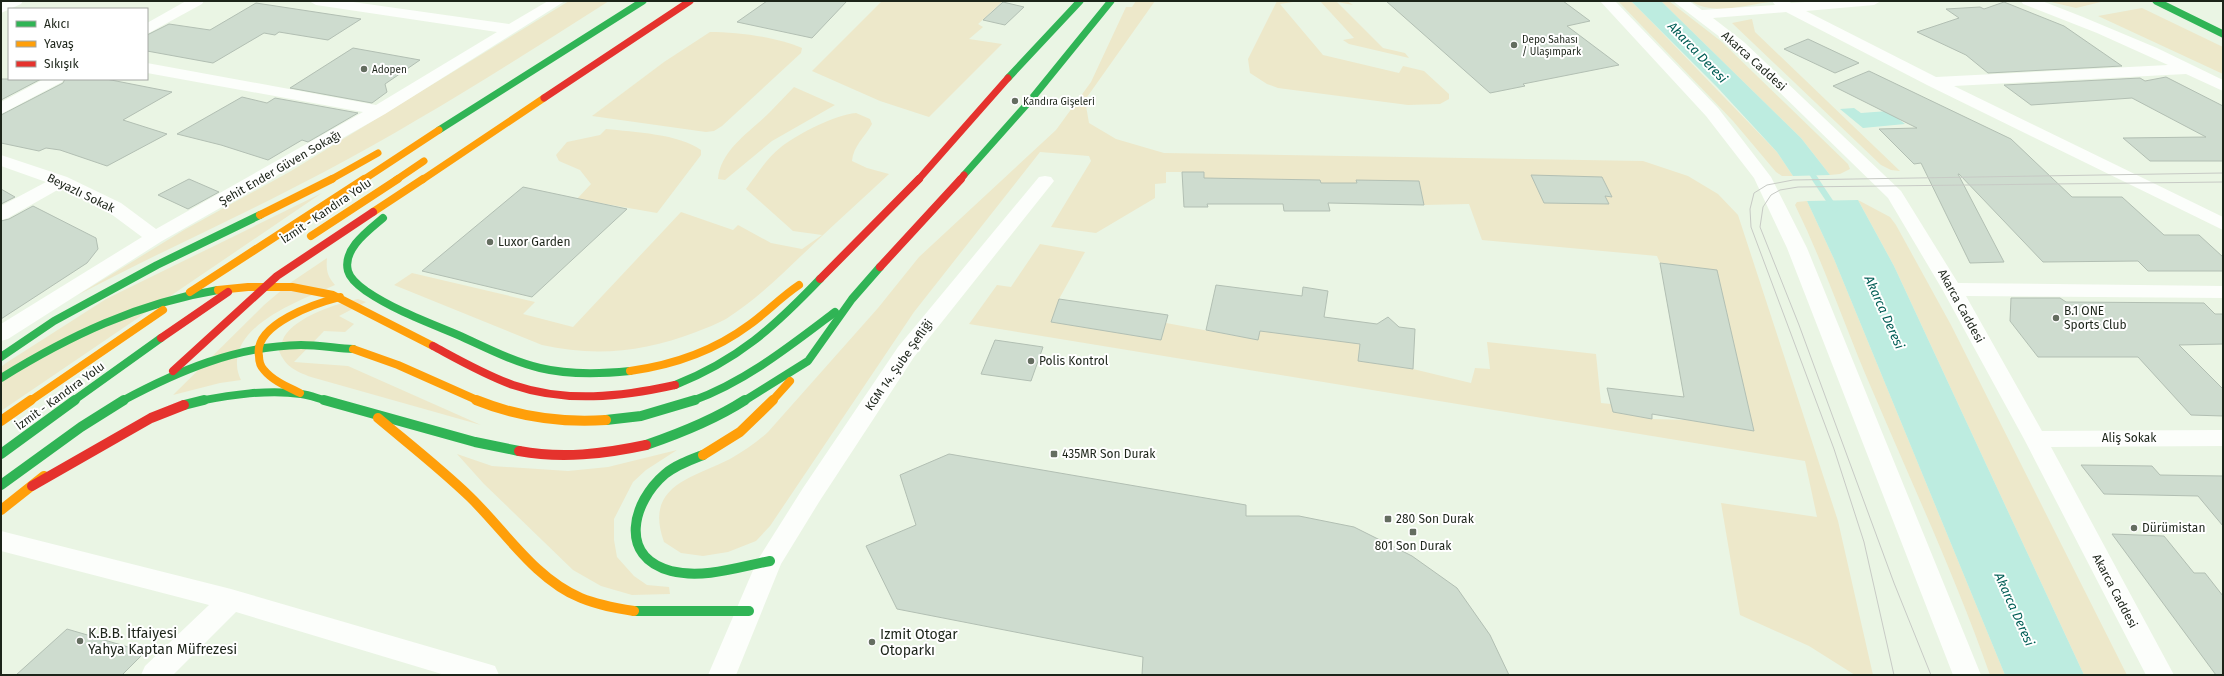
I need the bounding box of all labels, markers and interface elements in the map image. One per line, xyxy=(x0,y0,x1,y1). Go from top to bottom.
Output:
legend xyxy=(8,8,148,80)
text: Akıcı xyxy=(44,17,70,31)
water label: Akarca Deresi xyxy=(1664,18,1731,86)
street label: Akarca Caddesi xyxy=(1719,28,1789,94)
place label: Depo Sahası / Ulaşımpark xyxy=(1522,34,1582,58)
text: Yavaş xyxy=(44,37,74,51)
marker: Depo Sahası / Ulaşımpark xyxy=(1509,40,1519,50)
text: Sıkışık xyxy=(44,57,79,71)
marker: Adopen xyxy=(359,64,369,74)
place label: Adopen xyxy=(372,64,407,76)
marker: Kandıra Gişeleri xyxy=(1010,96,1020,106)
place label: Kandıra Gişeleri xyxy=(1023,96,1095,108)
street label: Şehit Ender Güven Sokağı xyxy=(216,127,344,209)
street label: Beyazlı Sokak xyxy=(45,171,118,216)
street label: İzmit - Kandıra Yolu xyxy=(277,175,374,247)
place label: Luxor Garden xyxy=(498,235,570,249)
marker: Luxor Garden xyxy=(485,237,495,247)
street label: Akarca Caddesi xyxy=(1935,267,1987,345)
water label: Akarca Deresi xyxy=(1861,272,1908,352)
place label: B.1 ONE Sports Club xyxy=(2064,304,2127,332)
marker: B.1 ONE Sports Club xyxy=(2051,313,2061,323)
street label: KGM 14. Şube Şefliği xyxy=(862,317,936,413)
place label: Polis Kontrol xyxy=(1039,354,1109,368)
marker: Polis Kontrol xyxy=(1026,356,1036,366)
street label: İzmit - Kandıra Yolu xyxy=(12,358,107,433)
street label: Aliş Sokak xyxy=(2102,431,2157,445)
place label: 435MR Son Durak xyxy=(1062,447,1156,461)
marker: 435MR Son Durak xyxy=(1049,449,1059,459)
place label: 280 Son Durak xyxy=(1396,512,1475,526)
marker: 280 Son Durak xyxy=(1383,514,1393,524)
place label: Dürümistan xyxy=(2142,521,2205,535)
marker: Dürümistan xyxy=(2129,523,2139,533)
marker: 801 Son Durak xyxy=(1408,527,1418,537)
place label: 801 Son Durak xyxy=(1375,539,1452,553)
street label: Akarca Caddesi xyxy=(2090,552,2140,630)
water label: Akarca Deresi xyxy=(1991,569,2038,649)
place label: K.B.B. İtfaiyesi Yahya Kaptan Müfrezesi xyxy=(88,624,237,658)
place label: Izmit Otogar Otoparkı xyxy=(880,626,958,659)
marker: K.B.B. İtfaiyesi Yahya Kaptan Müfrezesi xyxy=(75,636,85,646)
marker: Izmit Otogar Otoparkı xyxy=(867,637,877,647)

